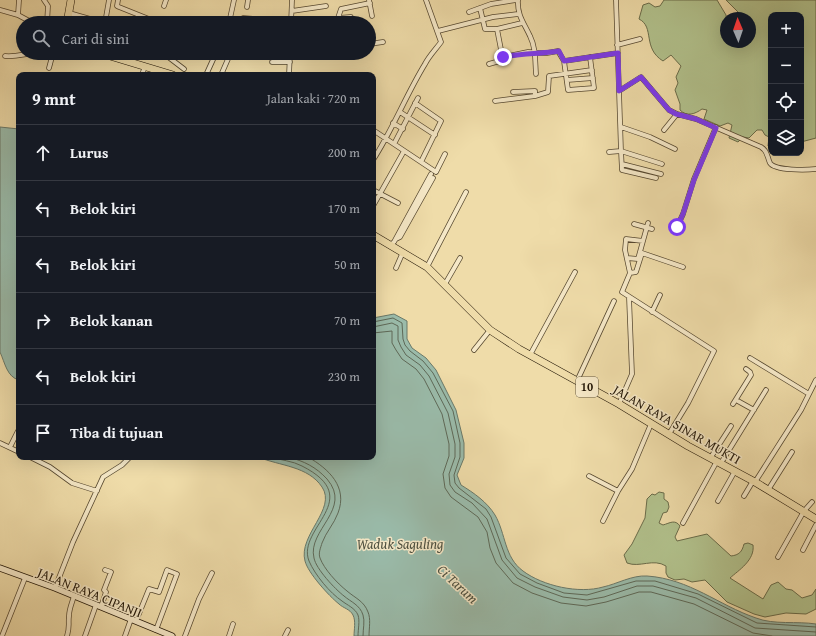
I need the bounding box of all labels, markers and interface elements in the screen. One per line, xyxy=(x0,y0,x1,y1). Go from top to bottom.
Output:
north arrow xyxy=(720,12,756,48)
map controls xyxy=(768,12,804,156)
button: + xyxy=(768,12,804,48)
search box xyxy=(16,16,376,60)
icon: search xyxy=(30,27,52,49)
text: Cari di sini xyxy=(62,28,129,49)
route end xyxy=(494,48,512,66)
button: − xyxy=(768,48,804,84)
button: locate xyxy=(768,84,804,120)
text: 9 mnt xyxy=(32,86,76,111)
text: Jalan kaki · 720 m xyxy=(267,89,360,108)
button: layers xyxy=(768,120,804,156)
icon: ahead xyxy=(32,142,54,164)
text: Lurus xyxy=(70,142,108,163)
text: 200 m xyxy=(328,143,360,162)
icon: left xyxy=(32,198,54,220)
text: Belok kiri xyxy=(70,198,136,219)
text: 170 m xyxy=(328,199,360,218)
route start xyxy=(668,218,686,236)
icon: left xyxy=(32,254,54,276)
text: Belok kiri xyxy=(70,254,136,275)
text: 50 m xyxy=(334,255,360,274)
icon: right xyxy=(32,310,54,332)
text: Belok kanan xyxy=(70,310,153,331)
text: 70 m xyxy=(334,311,360,330)
icon: left xyxy=(32,366,54,388)
text: Belok kiri xyxy=(70,366,136,387)
text: 230 m xyxy=(328,367,360,386)
road number: 10 xyxy=(576,377,598,397)
street label: JALAN RAYA SINAR MUKTI xyxy=(608,379,744,469)
icon: arrive xyxy=(32,422,54,444)
text: Tiba di tujuan xyxy=(70,422,163,443)
water label: Waduk Saguling xyxy=(357,534,444,554)
water label: Ci Tarum xyxy=(433,560,483,608)
street label: JALAN RAYA CIPANJI xyxy=(33,562,145,622)

